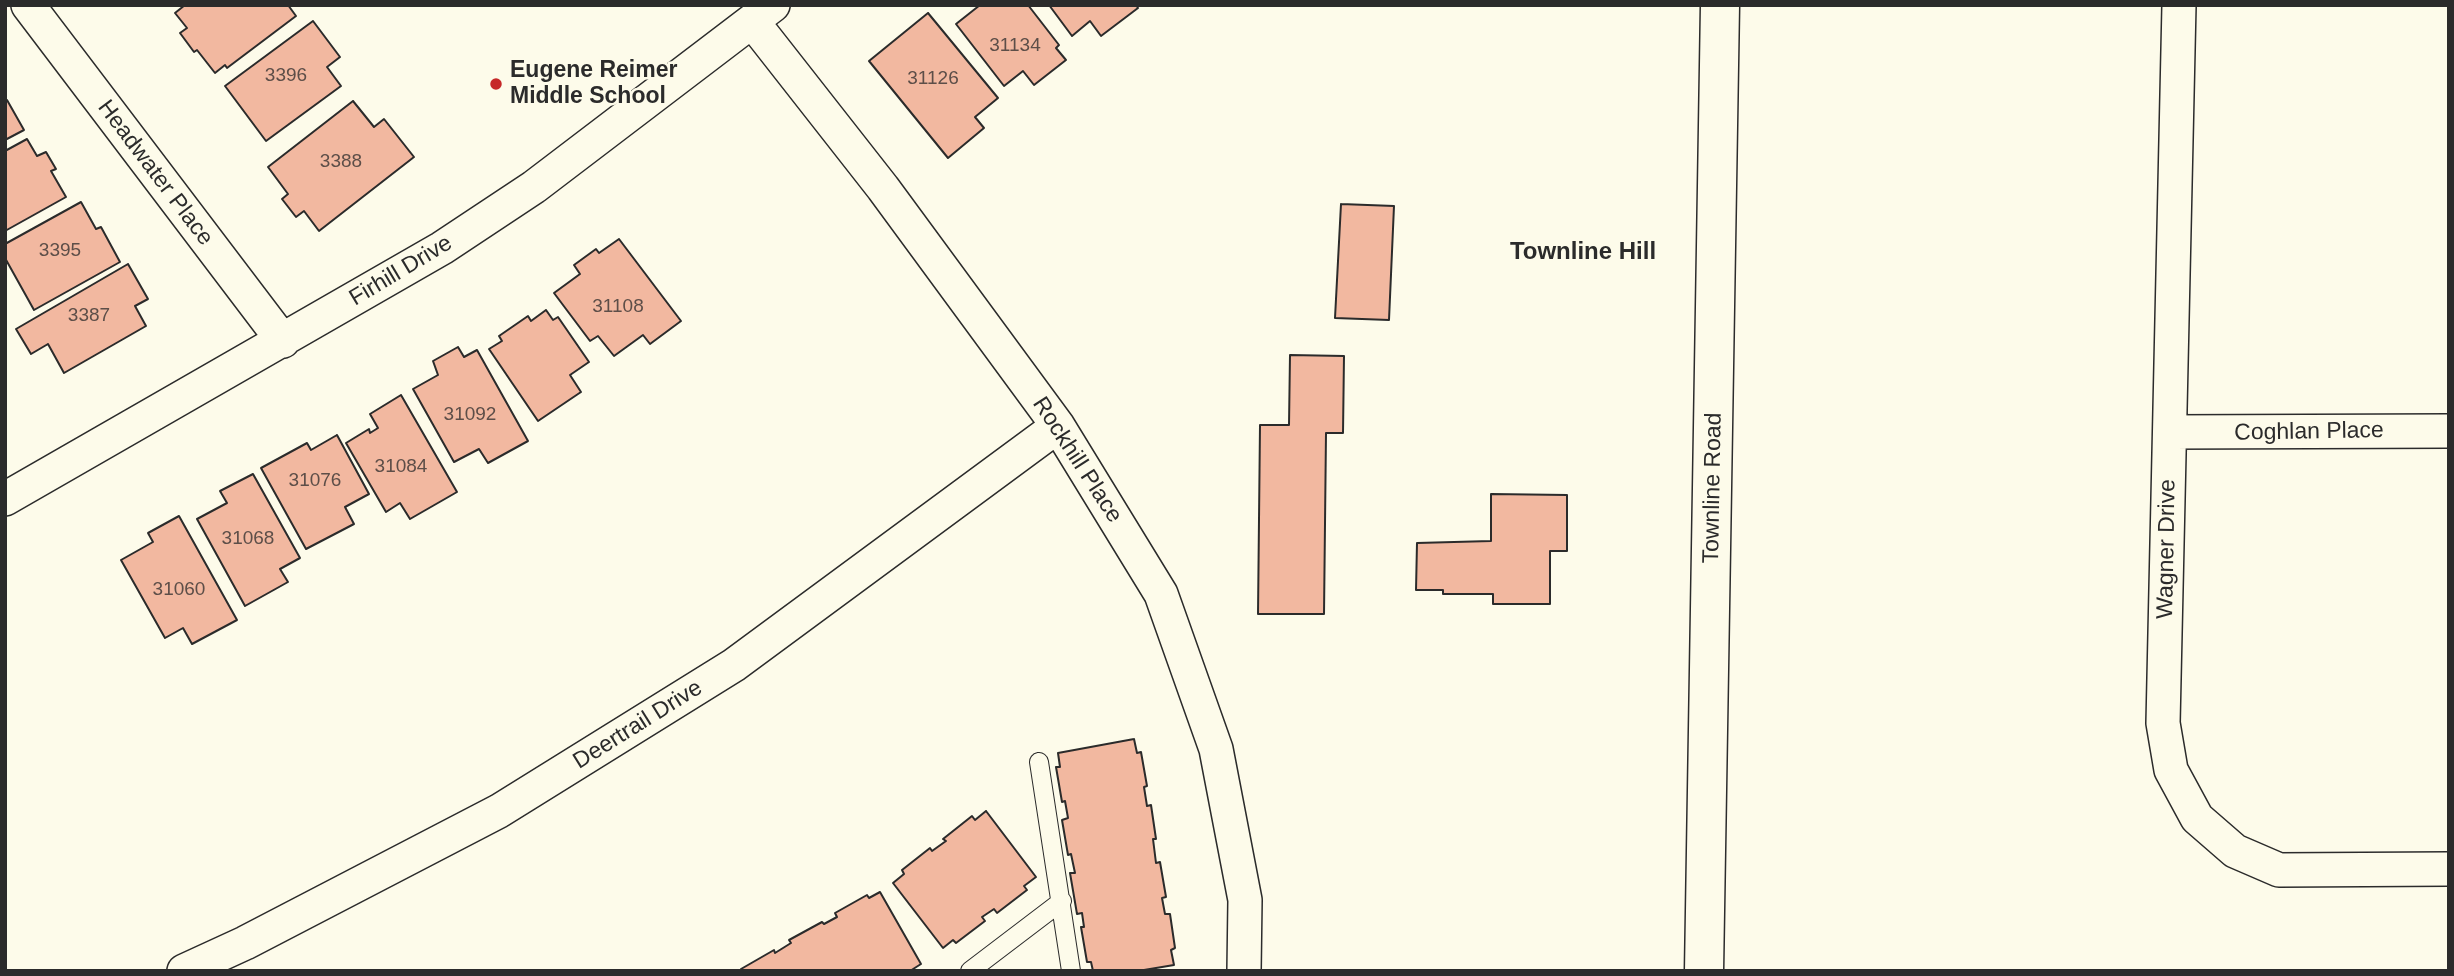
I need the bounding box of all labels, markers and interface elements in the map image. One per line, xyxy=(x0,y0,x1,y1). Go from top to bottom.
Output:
house number: 31134 xyxy=(989,35,1041,57)
place label: Eugene Reimer Middle School xyxy=(510,57,677,111)
house number: 3396 xyxy=(265,65,307,87)
house number: 31126 xyxy=(907,68,959,90)
marker: Eugene Reimer Middle School xyxy=(488,76,504,92)
street label: Headwater Place xyxy=(91,95,219,251)
house number: 3388 xyxy=(320,151,362,173)
street label: Firhill Drive xyxy=(345,230,457,312)
district label: Townline Hill xyxy=(1510,238,1656,266)
house number: 3395 xyxy=(39,240,81,262)
house number: 31108 xyxy=(592,296,644,318)
house number: 3387 xyxy=(68,305,110,327)
street label: Rockhill Place xyxy=(1026,392,1128,528)
house number: 31092 xyxy=(444,404,496,426)
street label: Townline Road xyxy=(1698,412,1728,564)
street label: Coghlan Place xyxy=(2234,417,2384,447)
house number: 31084 xyxy=(375,456,427,478)
house number: 31076 xyxy=(289,470,341,492)
street label: Wagner Drive xyxy=(2152,479,2182,619)
house number: 31068 xyxy=(222,528,274,550)
house number: 31060 xyxy=(153,579,205,601)
street label: Deertrail Drive xyxy=(568,674,708,776)

